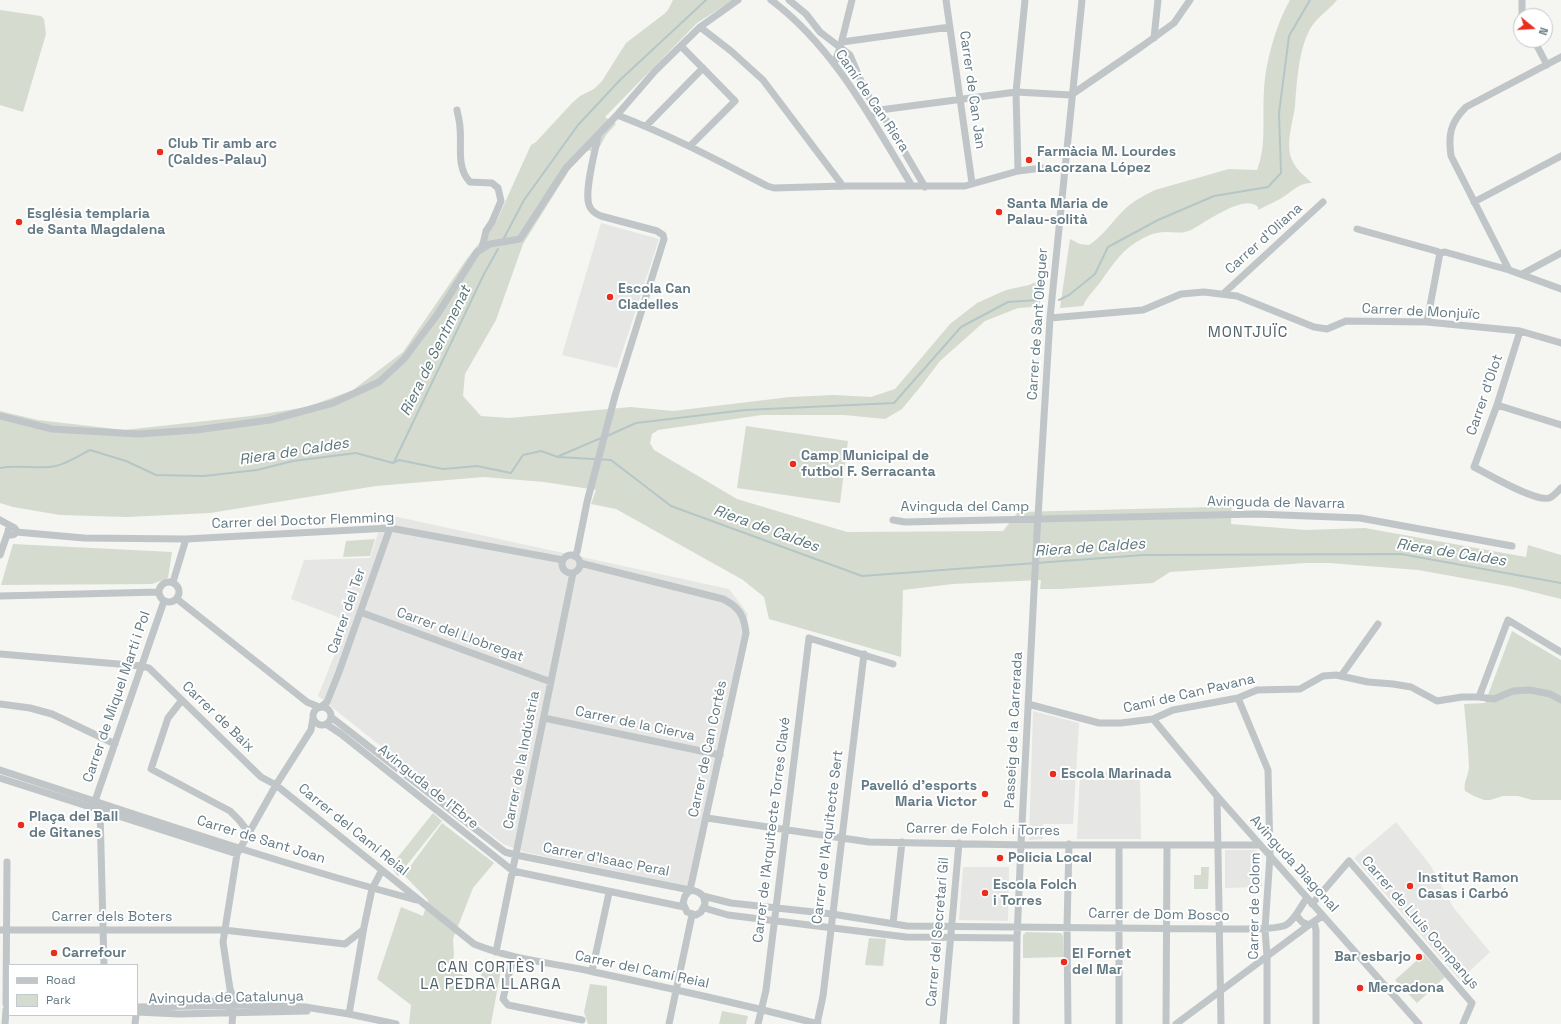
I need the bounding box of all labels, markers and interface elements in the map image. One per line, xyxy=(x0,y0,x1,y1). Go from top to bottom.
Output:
north arrow xyxy=(1513,8,1553,48)
text: N xyxy=(1536,26,1551,37)
street label: Carrer de Can Jan xyxy=(955,30,989,150)
street label: Camí de Can Riera xyxy=(832,47,912,155)
place label: Club Tir amb arc (Caldes-Palau) xyxy=(168,136,277,168)
place label: Farmàcia M. Lourdes Lacorzana López xyxy=(1037,144,1176,176)
marker: Club Tir amb arc (Caldes-Palau) xyxy=(155,147,165,157)
marker: Farmàcia M. Lourdes Lacorzana López xyxy=(1024,155,1034,165)
place label: Santa Maria de Palau-solità xyxy=(1007,196,1108,228)
street label: Carrer d'Oliana xyxy=(1222,200,1306,278)
place label: Església templaria de Santa Magdalena xyxy=(27,206,165,238)
marker: Santa Maria de Palau-solità xyxy=(994,207,1004,217)
marker: Església templaria de Santa Magdalena xyxy=(14,217,24,227)
street label: Carrer de Sant Oleguer xyxy=(1024,247,1052,401)
place label: Escola Can Cladelles xyxy=(618,281,691,314)
water label: Riera de Sentmenat xyxy=(397,283,475,419)
marker: Escola Can Cladelles xyxy=(605,292,615,302)
street label: Carrer de Monjuïc xyxy=(1361,301,1481,323)
district label: MONTJUÏC xyxy=(1208,324,1288,342)
street label: Carrer d'Olot xyxy=(1463,352,1507,438)
water label: Riera de Caldes xyxy=(238,434,350,470)
place label: Camp Municipal de futbol F. Serracanta xyxy=(801,448,936,480)
marker: Camp Municipal de futbol F. Serracanta xyxy=(788,459,798,469)
street label: Avinguda de Navarra xyxy=(1207,493,1345,513)
street label: Avinguda del Camp xyxy=(901,499,1029,515)
water label: Riera de Caldes xyxy=(711,502,821,556)
street label: Carrer del Doctor Flemming xyxy=(211,509,395,533)
water label: Riera de Caldes xyxy=(1034,535,1146,561)
water label: Riera de Caldes xyxy=(1395,535,1507,571)
street label: Carrer del Ter xyxy=(325,566,369,656)
street label: Carrer del Llobregat xyxy=(394,604,526,666)
street label: Carrer de Miquel Martí i Pol xyxy=(80,609,154,785)
street label: Passeig de la Carrerada xyxy=(1002,651,1026,809)
street label: Camí de Can Pavana xyxy=(1122,671,1256,717)
street label: Carrer de Baix xyxy=(178,678,258,756)
street label: Carrer de Can Cortés xyxy=(685,679,731,819)
street label: Carrer de la Indústria xyxy=(500,689,544,831)
street label: Carrer de la Cierva xyxy=(574,703,696,745)
street label: Carrer de l'Arquitecte Torres Clavé xyxy=(750,716,794,944)
street label: Avinguda de l'Ebre xyxy=(374,741,482,833)
street label: Carrer de l'Arquitecte Sert xyxy=(809,749,847,925)
place label: Escola Marinada xyxy=(1061,766,1172,782)
marker: Escola Marinada xyxy=(1048,769,1058,779)
place label: Pavelló d'esports Maria Victor xyxy=(861,778,977,810)
street label: Carrer del Camí Reial xyxy=(294,780,412,880)
marker: Pavelló d'esports Maria Victor xyxy=(980,789,990,799)
place label: Plaça del Ball de Gitanes xyxy=(29,809,118,842)
street label: Carrer de Sant Joan xyxy=(195,812,327,868)
street label: Avinguda Diagonal xyxy=(1246,812,1342,916)
marker: Plaça del Ball de Gitanes xyxy=(16,820,26,830)
street label: Carrer de Folch i Torres xyxy=(906,820,1060,840)
street label: Carrer d'Isaac Peral xyxy=(541,839,671,881)
place label: Policia Local xyxy=(1008,850,1092,866)
street label: Carrer de Colom xyxy=(1246,852,1264,960)
marker: Policia Local xyxy=(995,853,1005,863)
street label: Carrer de Lluís Companys xyxy=(1358,853,1482,993)
street label: Carrer del Secretari Gil xyxy=(923,857,953,1007)
place label: Institut Ramon Casas i Carbó xyxy=(1418,870,1519,902)
place label: Escola Folch i Torres xyxy=(993,877,1077,910)
marker: Institut Ramon Casas i Carbó xyxy=(1405,881,1415,891)
marker: Escola Folch i Torres xyxy=(980,888,990,898)
street label: Carrer de Dom Bosco xyxy=(1088,905,1230,925)
street label: Carrer dels Boters xyxy=(52,909,172,925)
place label: Carrefour xyxy=(62,945,126,961)
place label: El Fornet del Mar xyxy=(1072,946,1131,978)
marker: Carrefour xyxy=(49,948,59,958)
street label: Carrer del Camí Reial xyxy=(573,948,711,992)
place label: Bar esbarjo xyxy=(1334,949,1411,965)
marker: Bar esbarjo xyxy=(1414,952,1424,962)
marker: El Fornet del Mar xyxy=(1059,957,1069,967)
district label: CAN CORTÈS I LA PEDRA LLARGA xyxy=(420,959,562,994)
legend xyxy=(8,964,138,1016)
text: Road xyxy=(46,972,75,988)
place label: Mercadona xyxy=(1368,980,1444,996)
marker: Mercadona xyxy=(1355,983,1365,993)
street label: Avinguda de Catalunya xyxy=(148,988,304,1008)
text: Park xyxy=(46,992,71,1008)

